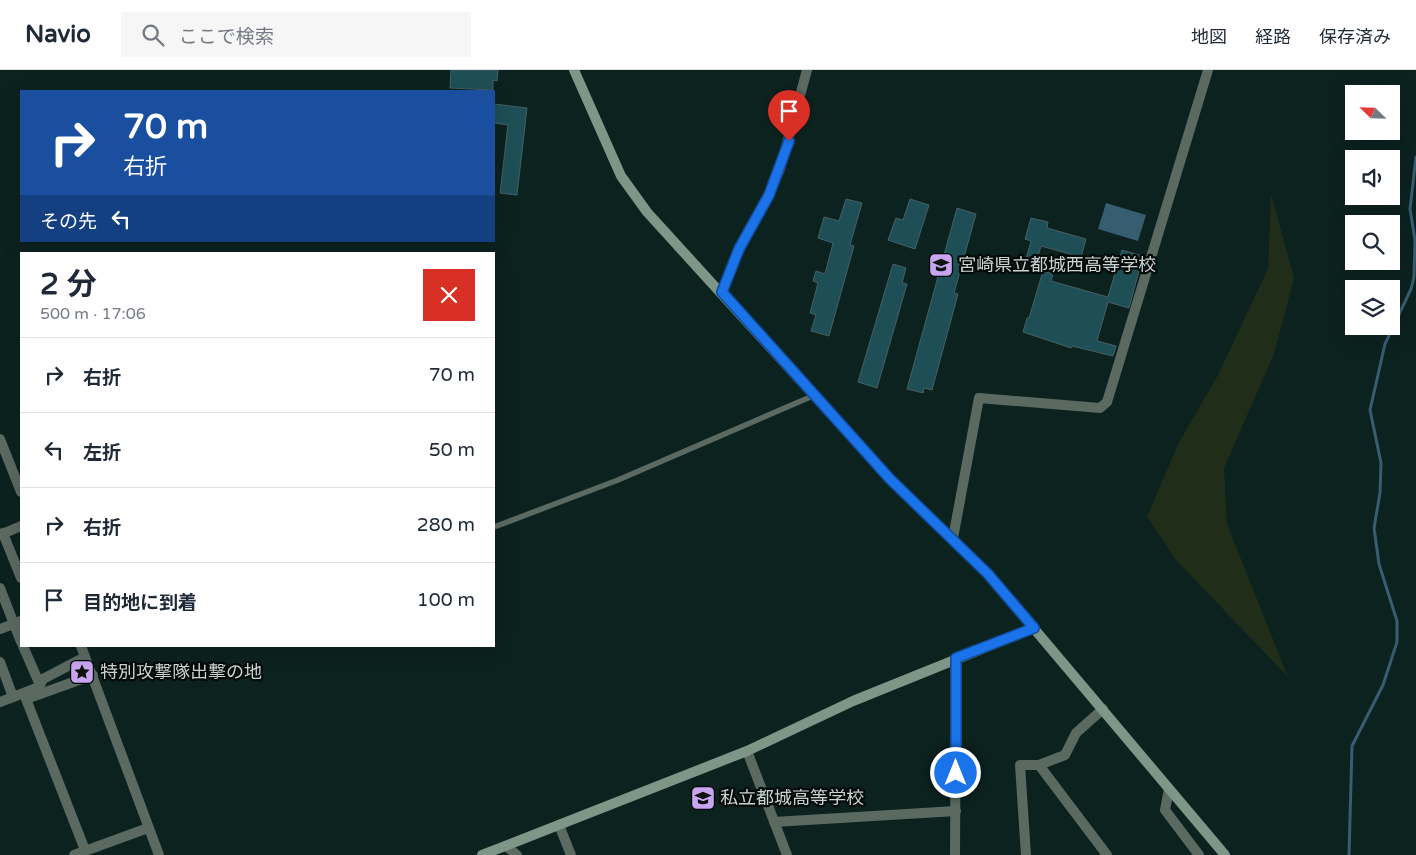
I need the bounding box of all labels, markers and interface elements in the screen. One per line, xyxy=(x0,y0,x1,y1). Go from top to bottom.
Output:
search box xyxy=(121,12,471,57)
text: Navio xyxy=(25,20,91,49)
icon: search xyxy=(139,21,167,49)
text: ここで検索 xyxy=(179,26,274,48)
text: 地図 xyxy=(1191,26,1227,48)
text: 経路 xyxy=(1255,26,1291,48)
text: 保存済み xyxy=(1319,26,1391,48)
north arrow xyxy=(1345,85,1400,140)
map controls xyxy=(1345,85,1400,335)
pin xyxy=(768,90,810,141)
icon: arrive xyxy=(775,97,803,125)
text: 70 m xyxy=(123,106,208,148)
icon: right xyxy=(40,110,105,175)
button: sound xyxy=(1345,150,1400,205)
text: 右折 xyxy=(123,154,167,180)
icon: left xyxy=(107,205,135,233)
text: その先 xyxy=(40,211,97,233)
button: search xyxy=(1345,215,1400,270)
school or university icon: 宮崎県立都城西高等学校 xyxy=(928,252,954,278)
place label: 宮崎県立都城西高等学校 xyxy=(958,254,1156,276)
text: 2 分 xyxy=(40,266,97,303)
button: close xyxy=(423,269,475,321)
button: layers xyxy=(1345,280,1400,335)
text: 500 m · 17:06 xyxy=(40,304,146,324)
icon: right xyxy=(40,361,68,389)
text: 70 m xyxy=(429,364,475,386)
text: 右折 xyxy=(83,367,121,389)
icon: left xyxy=(40,436,68,464)
text: 50 m xyxy=(429,439,475,461)
text: 左折 xyxy=(83,442,121,464)
icon: right xyxy=(40,511,68,539)
text: 280 m xyxy=(417,514,475,536)
text: 右折 xyxy=(83,517,121,539)
icon: arrive xyxy=(40,586,68,614)
text: 100 m xyxy=(417,589,475,611)
text: 目的地に到着 xyxy=(83,592,197,614)
place icon: 特別攻撃隊出撃の地 xyxy=(69,659,95,685)
place label: 特別攻撃隊出撃の地 xyxy=(100,661,262,683)
position arrow xyxy=(929,746,981,798)
school or university icon: 私立都城高等学校 xyxy=(690,785,716,811)
place label: 私立都城高等学校 xyxy=(720,787,864,809)

